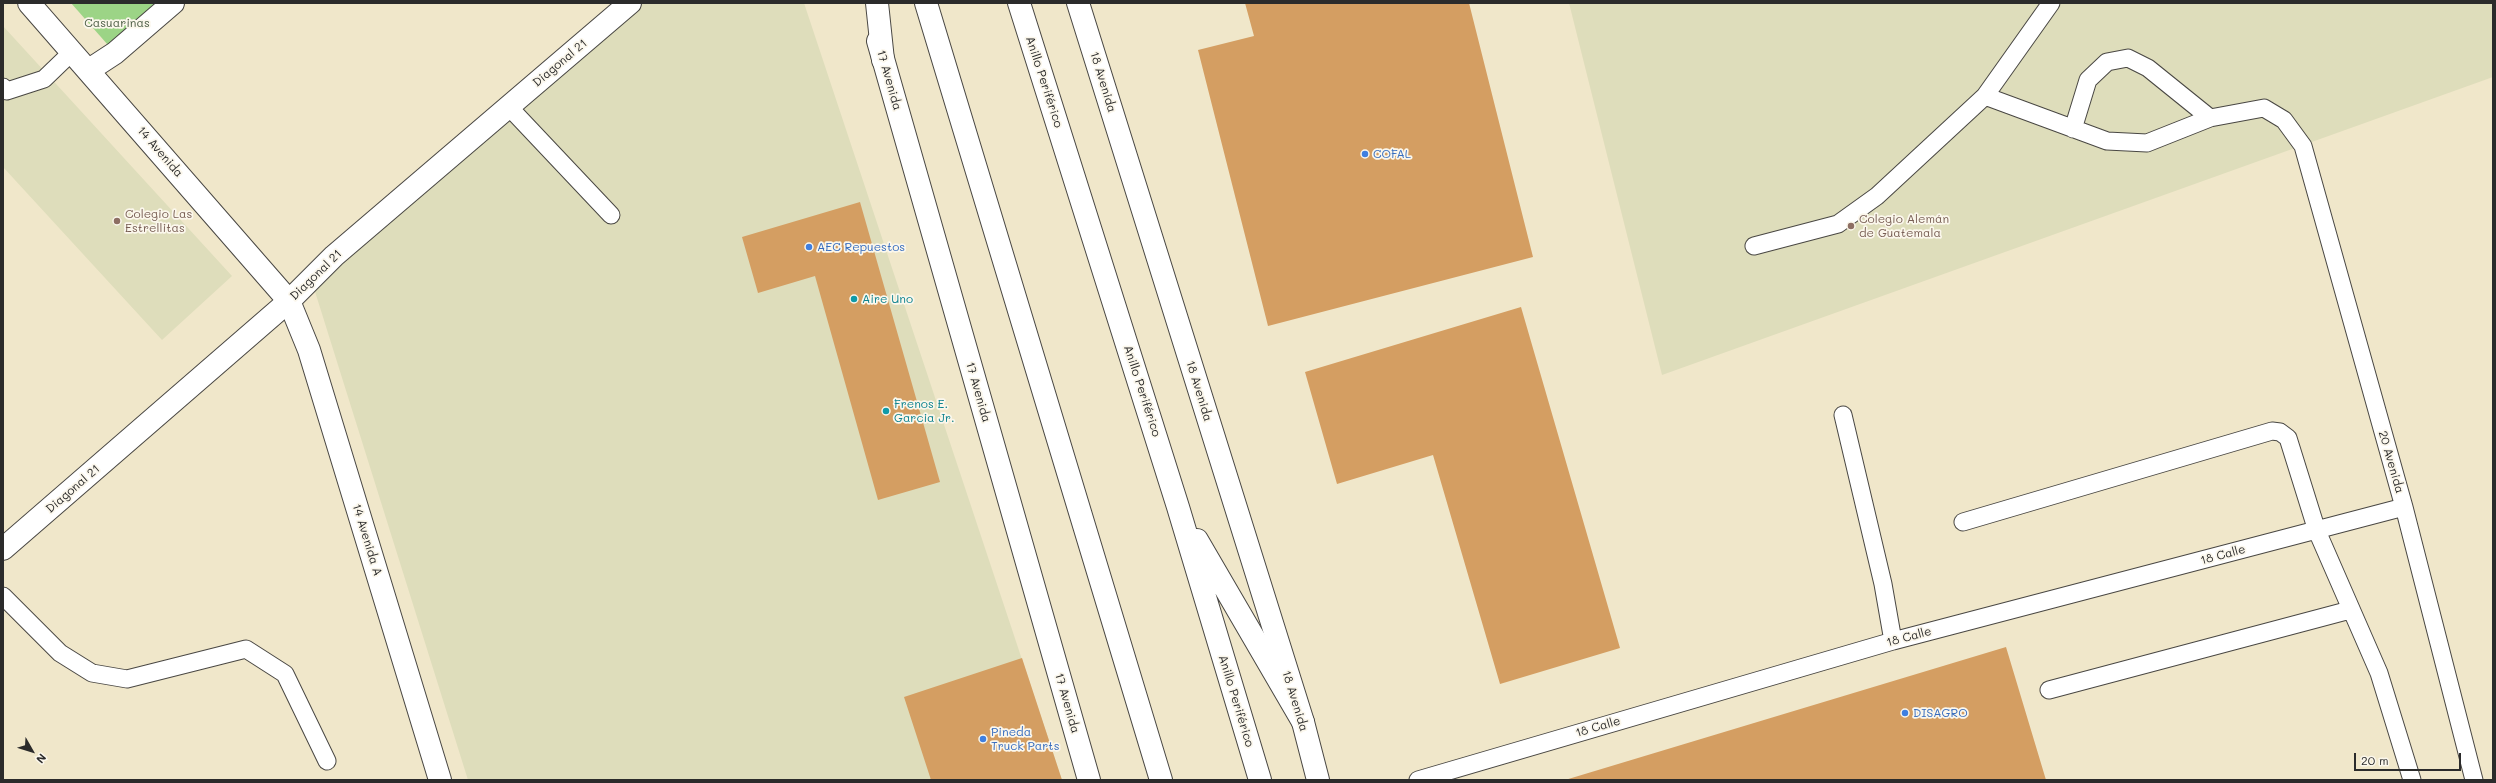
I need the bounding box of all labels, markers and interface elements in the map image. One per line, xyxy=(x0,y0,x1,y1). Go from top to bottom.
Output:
park label: Casuarinas xyxy=(84,16,150,30)
street label: Anillo Periférico xyxy=(1022,34,1066,130)
street label: Diagonal 21 xyxy=(530,36,590,90)
street label: 17 Avenida xyxy=(874,48,904,112)
street label: 18 Avenida xyxy=(1087,50,1119,114)
street label: 14 Avenida xyxy=(134,124,186,180)
place label: COFAL xyxy=(1373,147,1411,161)
marker: COFAL xyxy=(1360,149,1370,159)
place label: Colegio Las Estrellitas xyxy=(125,207,192,235)
place label: Colegio Alemán de Guatemala xyxy=(1859,212,1949,240)
marker: Colegio Las Estrellitas xyxy=(112,216,122,226)
marker: Colegio Alemán de Guatemala xyxy=(1846,221,1856,231)
place label: AEC Repuestos xyxy=(817,240,905,254)
marker: AEC Repuestos xyxy=(804,242,814,252)
street label: Diagonal 21 xyxy=(287,247,345,303)
place label: Aire Uno xyxy=(862,292,913,306)
marker: Aire Uno xyxy=(849,294,859,304)
street label: Anillo Periférico xyxy=(1120,343,1164,439)
street label: 18 Avenida xyxy=(1183,359,1215,423)
street label: 17 Avenida xyxy=(963,360,993,424)
place label: Frenos E. Garcia Jr. xyxy=(894,397,955,425)
marker: Frenos E. Garcia Jr. xyxy=(881,406,891,416)
street label: 20 Avenida xyxy=(2375,429,2407,495)
street label: Diagonal 21 xyxy=(43,462,103,516)
street label: 14 Avenida A xyxy=(349,502,385,578)
street label: 18 Calle xyxy=(2199,542,2247,568)
street label: 18 Calle xyxy=(1885,624,1933,650)
street label: Anillo Periférico xyxy=(1215,653,1257,749)
street label: 18 Avenida xyxy=(1279,669,1311,733)
street label: 17 Avenida xyxy=(1052,671,1082,735)
place label: DISAGRO xyxy=(1913,706,1968,720)
marker: DISAGRO xyxy=(1900,708,1910,718)
street label: 18 Calle xyxy=(1574,714,1622,740)
place label: Pineda Truck Parts xyxy=(991,725,1059,753)
north arrow xyxy=(12,731,52,771)
marker: Pineda Truck Parts xyxy=(978,734,988,744)
scale bar xyxy=(2356,745,2463,771)
text: N xyxy=(33,751,50,767)
text: 20 m xyxy=(2361,752,2389,768)

